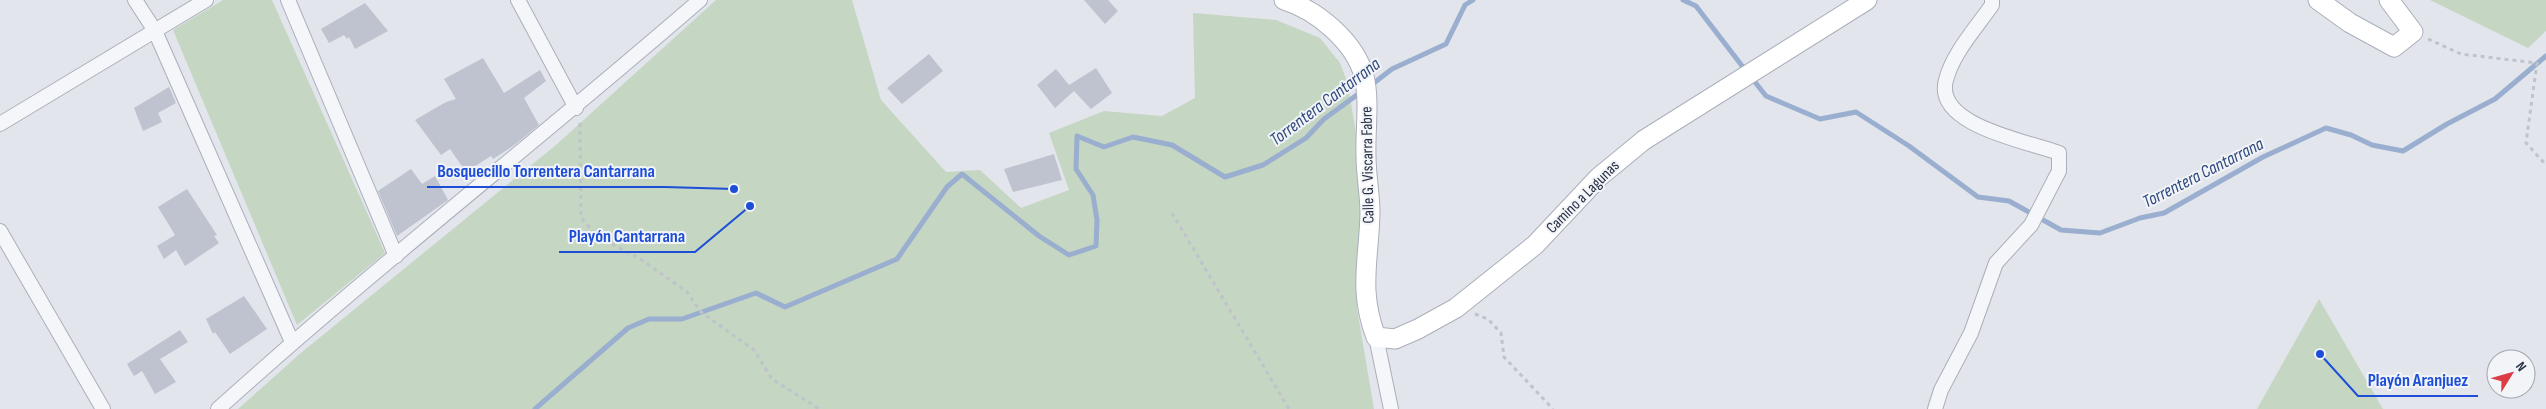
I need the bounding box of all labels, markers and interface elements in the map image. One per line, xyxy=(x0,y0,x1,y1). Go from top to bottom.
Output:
water label: Torrentera Cantarrana xyxy=(1266,53,1385,150)
street label: Calle G. Viscarra Fabre xyxy=(1357,106,1379,224)
water label: Torrentera Cantarrana xyxy=(2139,133,2268,212)
callout: Bosquecillo Torrentera Cantarrana xyxy=(427,154,665,187)
street label: Camino a Lagunas xyxy=(1543,156,1624,237)
text: Bosquecillo Torrentera Cantarrana xyxy=(437,161,655,182)
callout: Playón Cantarrana xyxy=(559,219,695,252)
text: Playón Cantarrana xyxy=(569,226,685,247)
north arrow xyxy=(2486,349,2536,399)
text: N xyxy=(2512,358,2530,375)
callout: Playón Aranjuez xyxy=(2358,363,2478,396)
text: Playón Aranjuez xyxy=(2368,370,2468,391)

